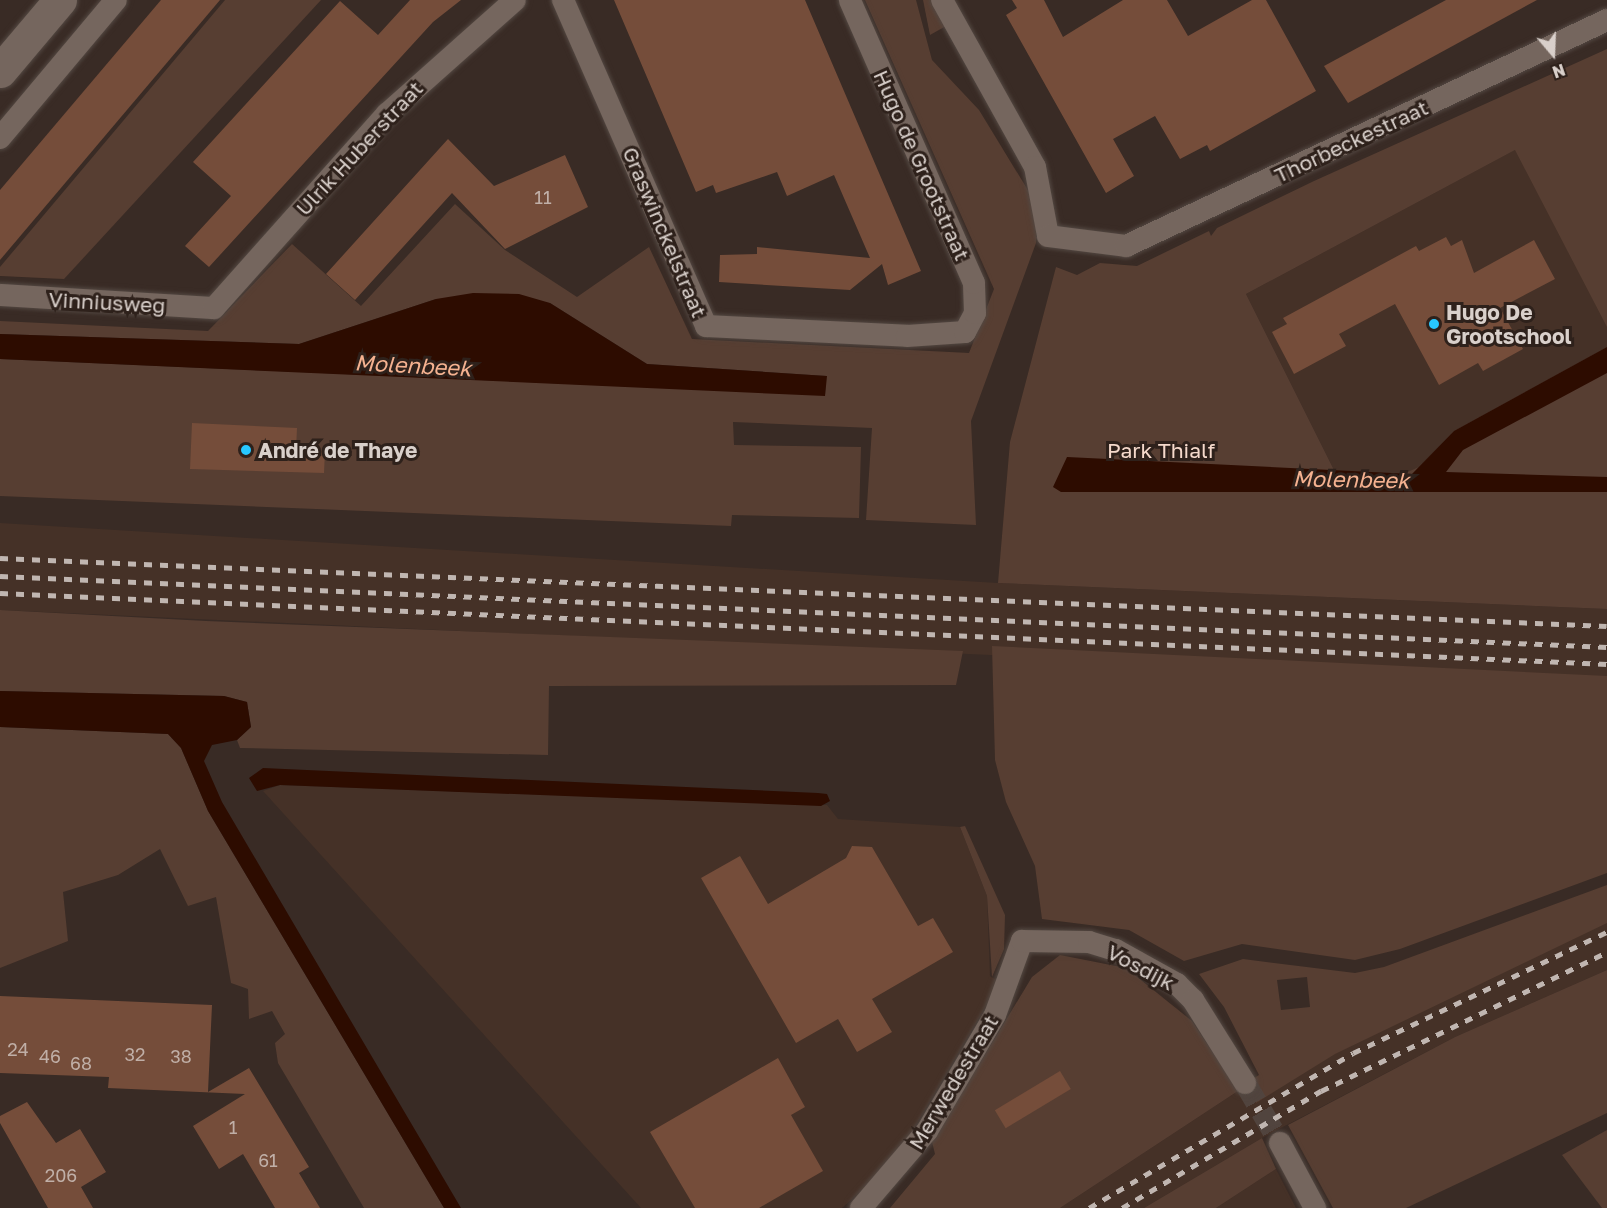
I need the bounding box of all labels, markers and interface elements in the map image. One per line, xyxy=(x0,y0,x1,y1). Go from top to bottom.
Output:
north arrow xyxy=(1523,24,1583,84)
text: N xyxy=(1550,60,1568,82)
street label: Hugo de Grootstraat xyxy=(869,66,975,264)
street label: Ulrik Huberstraat xyxy=(290,76,428,220)
street label: Thorbeckestraat xyxy=(1270,94,1432,188)
street label: Graswinckelstraat xyxy=(618,143,712,321)
house number: 11 xyxy=(534,186,552,208)
street label: Vinniusweg xyxy=(48,286,166,318)
place label: Hugo De Grootschool xyxy=(1446,299,1572,349)
marker: Hugo De Grootschool xyxy=(1427,317,1441,331)
water label: Molenbeek xyxy=(354,349,472,381)
place label: André de Thaye xyxy=(258,437,417,463)
park label: Park Thialf xyxy=(1107,437,1215,463)
marker: André de Thaye xyxy=(239,443,253,457)
water label: Molenbeek xyxy=(1292,465,1410,493)
street label: Vosdijk xyxy=(1103,939,1179,995)
street label: Merwedestraat xyxy=(903,1010,1003,1154)
house number: 24 xyxy=(7,1038,29,1060)
house number: 32 xyxy=(125,1043,145,1065)
house number: 46 xyxy=(39,1045,61,1067)
house number: 38 xyxy=(170,1045,192,1067)
house number: 68 xyxy=(70,1052,92,1074)
house number: 1 xyxy=(229,1116,237,1138)
house number: 61 xyxy=(258,1149,278,1171)
house number: 206 xyxy=(45,1164,77,1186)

